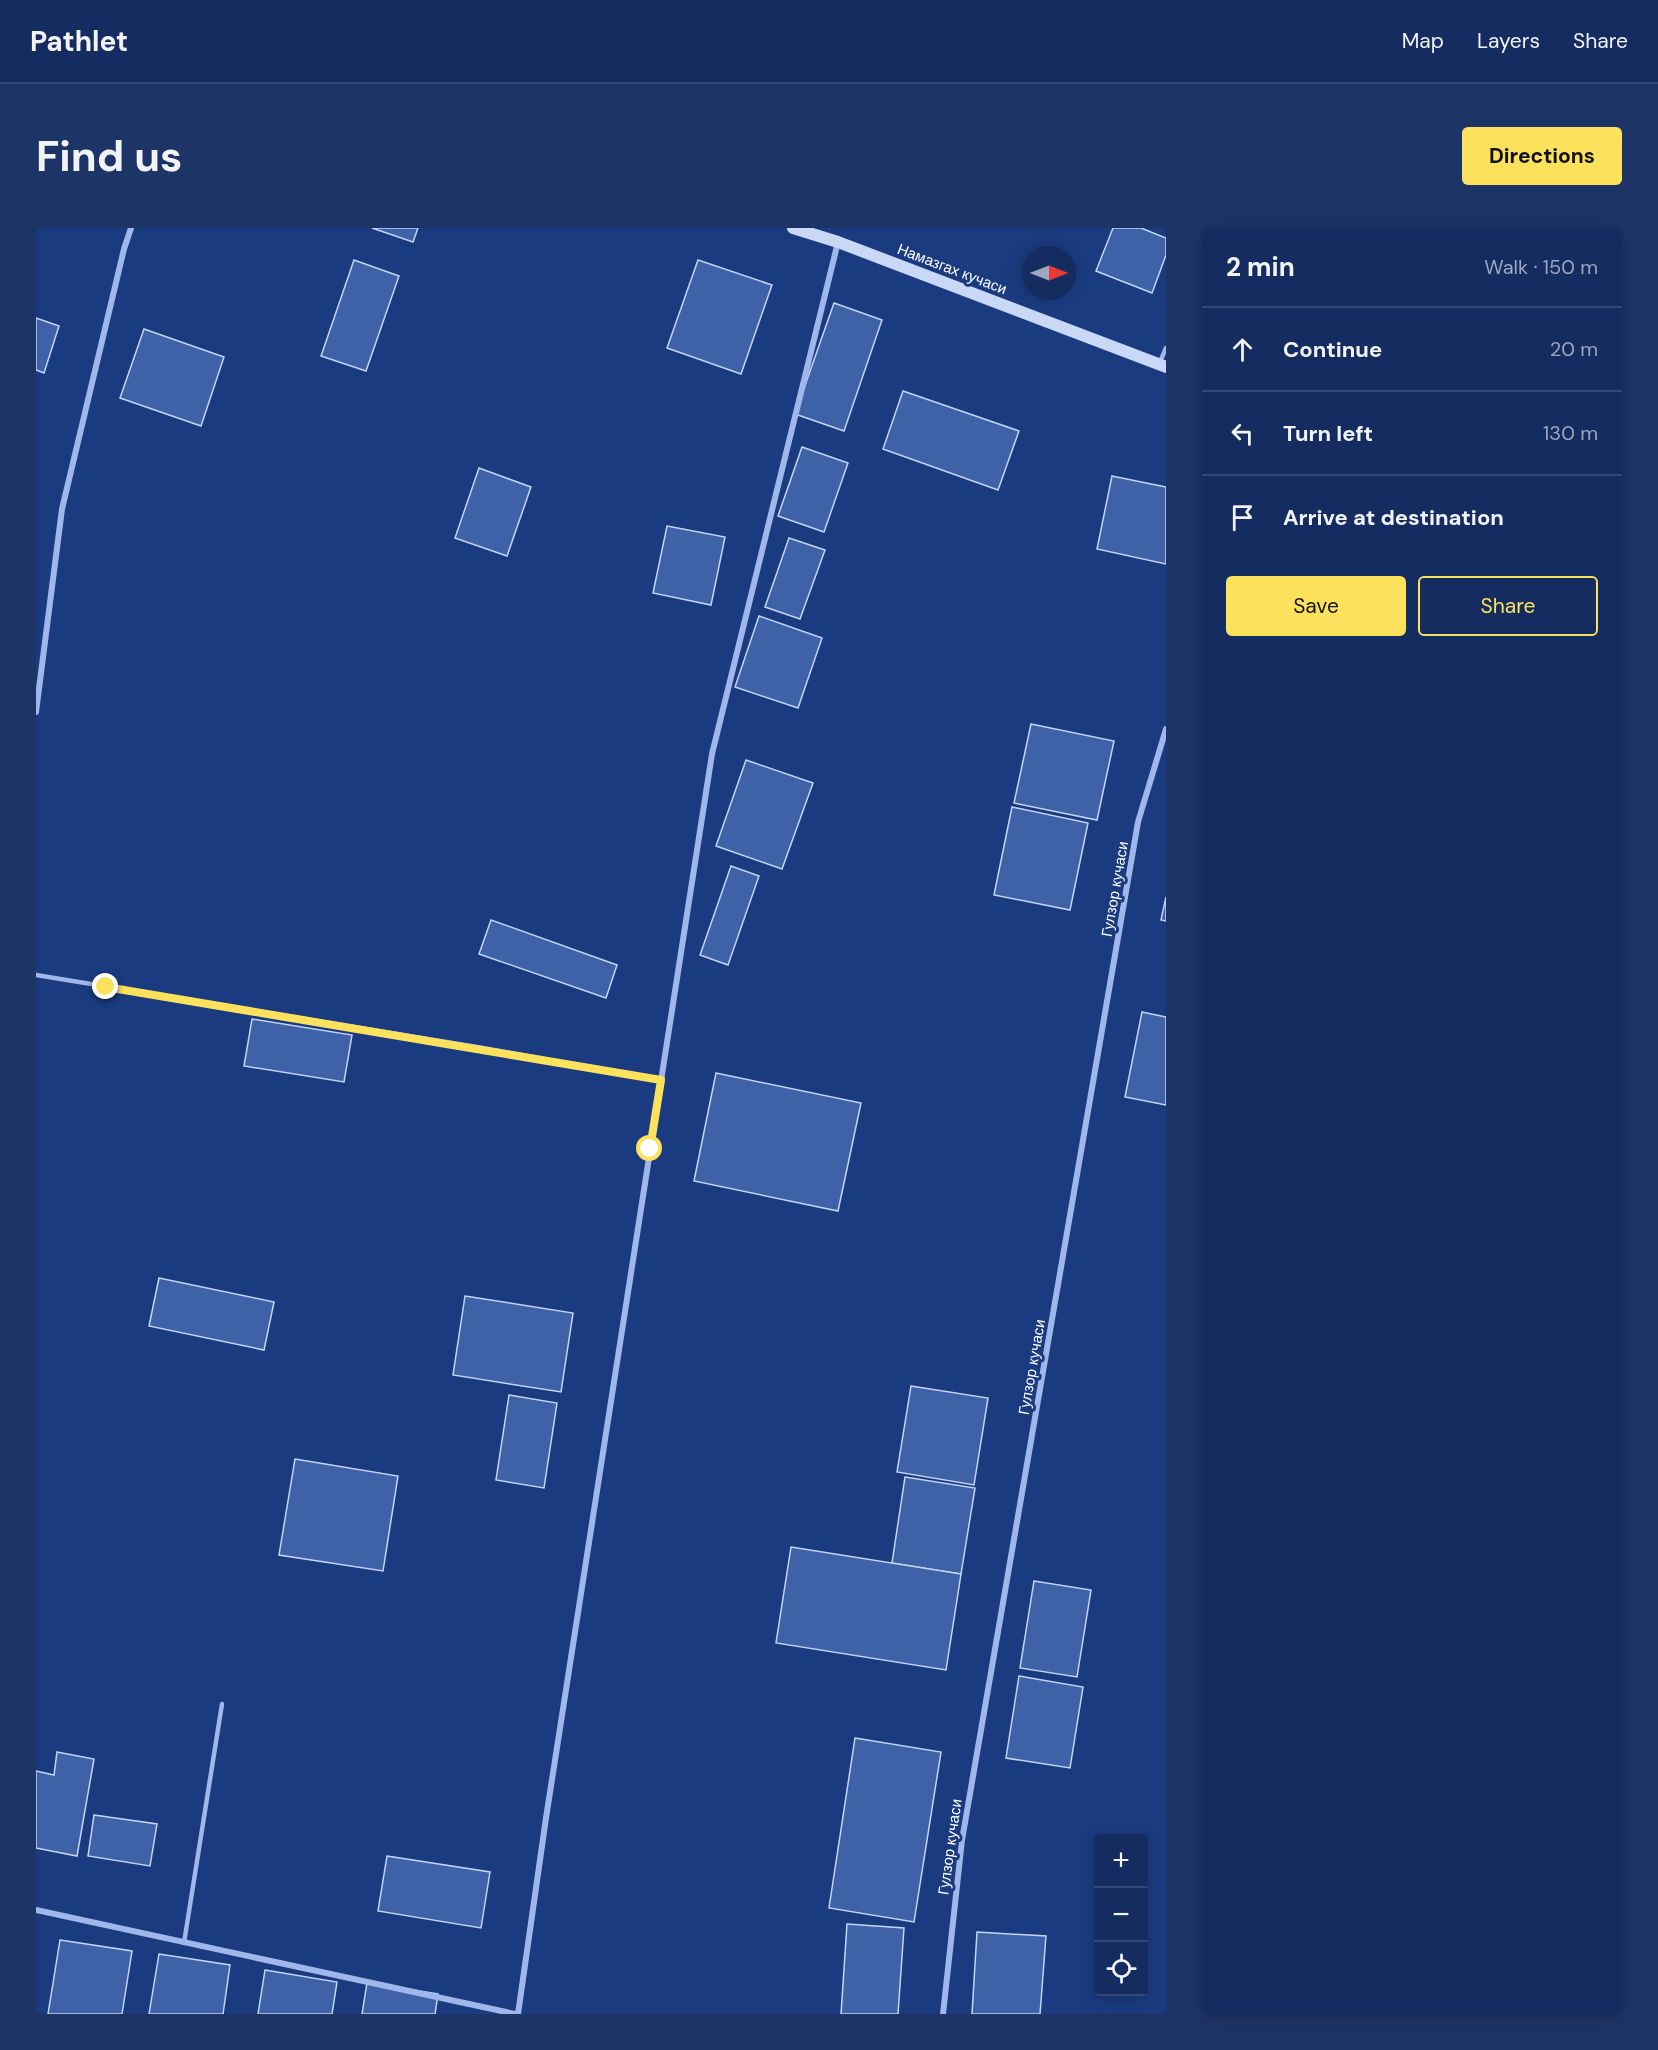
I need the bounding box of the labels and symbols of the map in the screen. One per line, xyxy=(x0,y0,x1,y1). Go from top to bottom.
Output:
street label: Намазгах кучаси xyxy=(894,239,1010,299)
north arrow xyxy=(1022,246,1076,300)
street label: Гулзор кучаси xyxy=(1097,840,1133,938)
route end xyxy=(92,973,118,999)
route start xyxy=(636,1135,662,1161)
street label: Гулзор кучаси xyxy=(1014,1318,1050,1416)
street label: Гулзор кучаси xyxy=(933,1798,967,1896)

